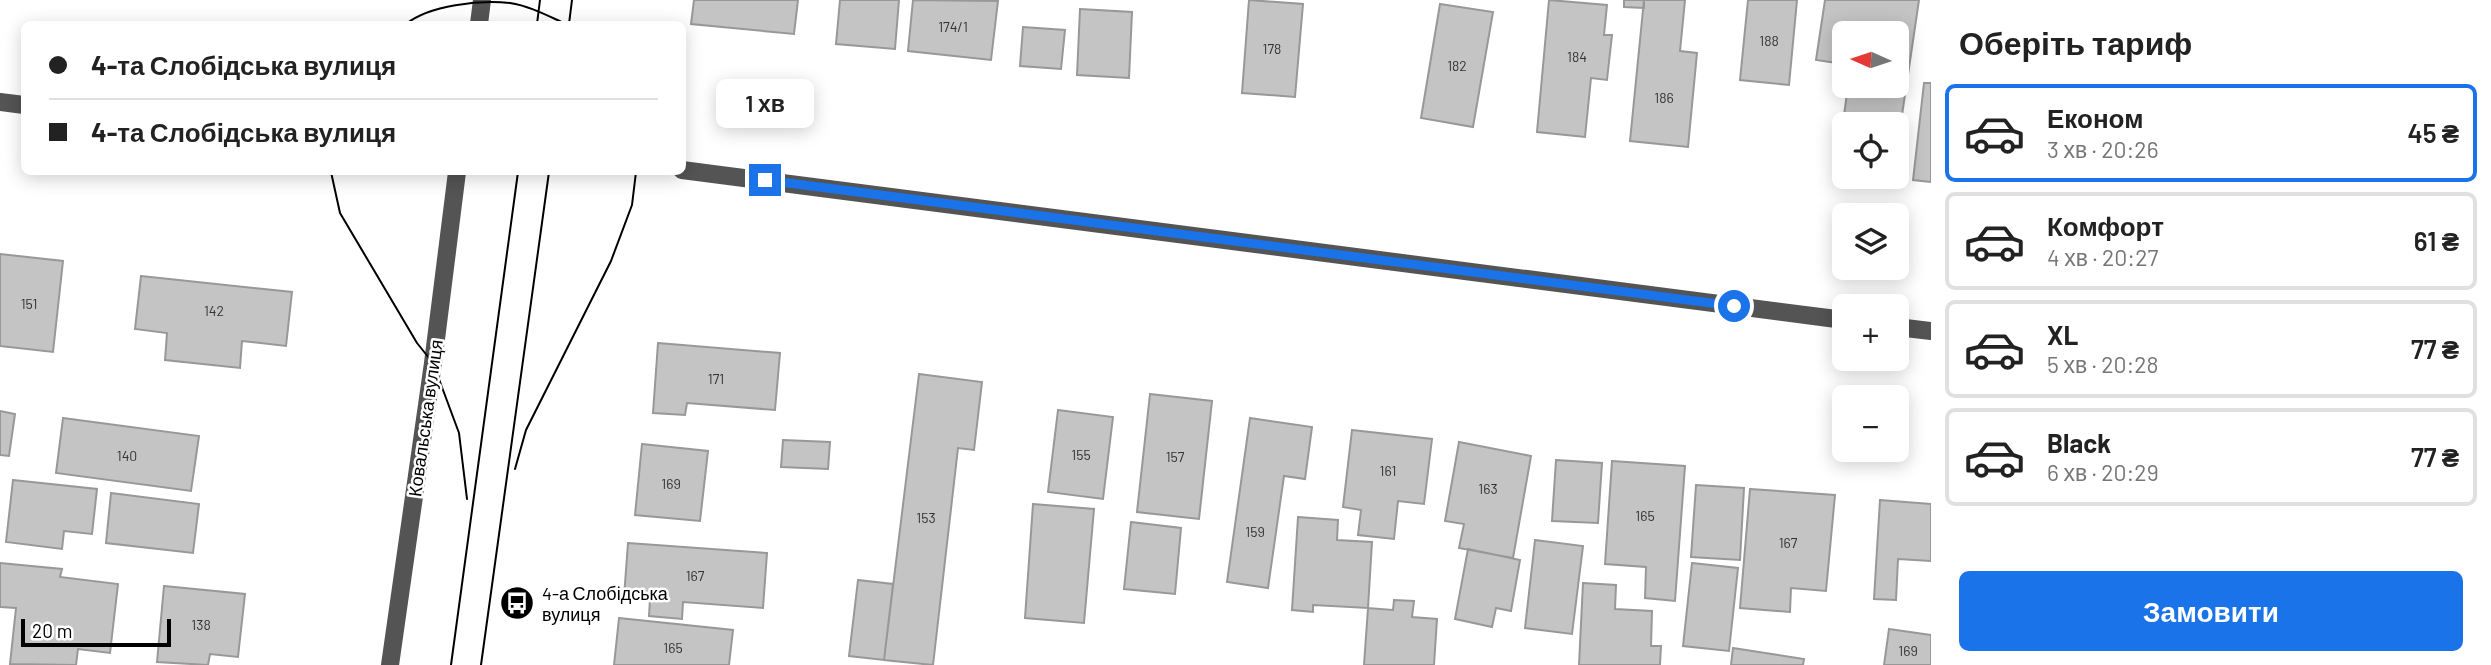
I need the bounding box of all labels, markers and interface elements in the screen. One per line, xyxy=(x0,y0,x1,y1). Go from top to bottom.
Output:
house number: 174/1 xyxy=(938,18,968,35)
north arrow xyxy=(1832,21,1909,98)
map controls xyxy=(1832,21,1909,462)
text: Оберіть тариф xyxy=(1959,23,2192,61)
house number: 188 xyxy=(1759,32,1779,49)
house number: 178 xyxy=(1263,40,1281,57)
house number: 184 xyxy=(1567,48,1587,65)
text: 4-та Слобідська вулиця xyxy=(91,49,396,80)
house number: 182 xyxy=(1447,57,1467,74)
callout: 1 хв xyxy=(716,78,814,128)
text: 1 хв xyxy=(745,89,785,117)
house number: 186 xyxy=(1654,89,1674,106)
icon: car xyxy=(1963,102,2026,165)
text: Економ xyxy=(2047,102,2143,133)
button: locate xyxy=(1832,112,1909,189)
text: 4-та Слобідська вулиця xyxy=(91,116,396,147)
text: 45 ₴ xyxy=(2407,117,2459,148)
text: 3 хв · 20:26 xyxy=(2047,135,2159,163)
route end xyxy=(749,164,781,196)
button: layers xyxy=(1832,203,1909,280)
icon: car xyxy=(1963,210,2026,273)
text: Комфорт xyxy=(2047,210,2164,241)
text: 61 ₴ xyxy=(2414,225,2459,256)
text: 4 хв · 20:27 xyxy=(2047,243,2158,271)
route start xyxy=(1718,290,1750,322)
button: + xyxy=(1832,294,1909,371)
house number: 151 xyxy=(21,295,37,312)
house number: 142 xyxy=(204,302,224,319)
icon: car xyxy=(1963,318,2026,381)
text: XL xyxy=(2047,319,2078,350)
text: 77 ₴ xyxy=(2411,333,2459,364)
street label: Ковальська вулиця xyxy=(403,338,447,498)
text: 5 хв · 20:28 xyxy=(2047,350,2159,378)
house number: 171 xyxy=(708,370,724,387)
button: − xyxy=(1832,385,1909,462)
icon: car xyxy=(1963,426,2026,489)
text: Black xyxy=(2047,427,2111,458)
text: 77 ₴ xyxy=(2411,441,2459,472)
house number: 155 xyxy=(1071,446,1091,463)
house number: 140 xyxy=(117,447,137,464)
house number: 157 xyxy=(1166,448,1185,465)
text: 6 хв · 20:29 xyxy=(2047,458,2159,486)
house number: 161 xyxy=(1380,462,1396,479)
house number: 169 xyxy=(661,475,681,492)
house number: 163 xyxy=(1478,480,1498,497)
house number: 165 xyxy=(1635,507,1655,524)
house number: 153 xyxy=(916,509,936,526)
house number: 159 xyxy=(1245,523,1265,540)
house number: 167 xyxy=(1779,534,1798,551)
house number: 167 xyxy=(686,567,705,584)
button: Замовити xyxy=(1959,571,2463,651)
place label: 4-а Слобідська вулиця xyxy=(542,582,669,625)
bus stop icon: 4-а Слобідська вулиця xyxy=(498,584,536,622)
scale bar xyxy=(21,616,172,648)
house number: 138 xyxy=(191,616,211,633)
text: 20 m xyxy=(32,619,72,642)
house number: 165 xyxy=(663,639,683,656)
house number: 169 xyxy=(1898,642,1918,659)

